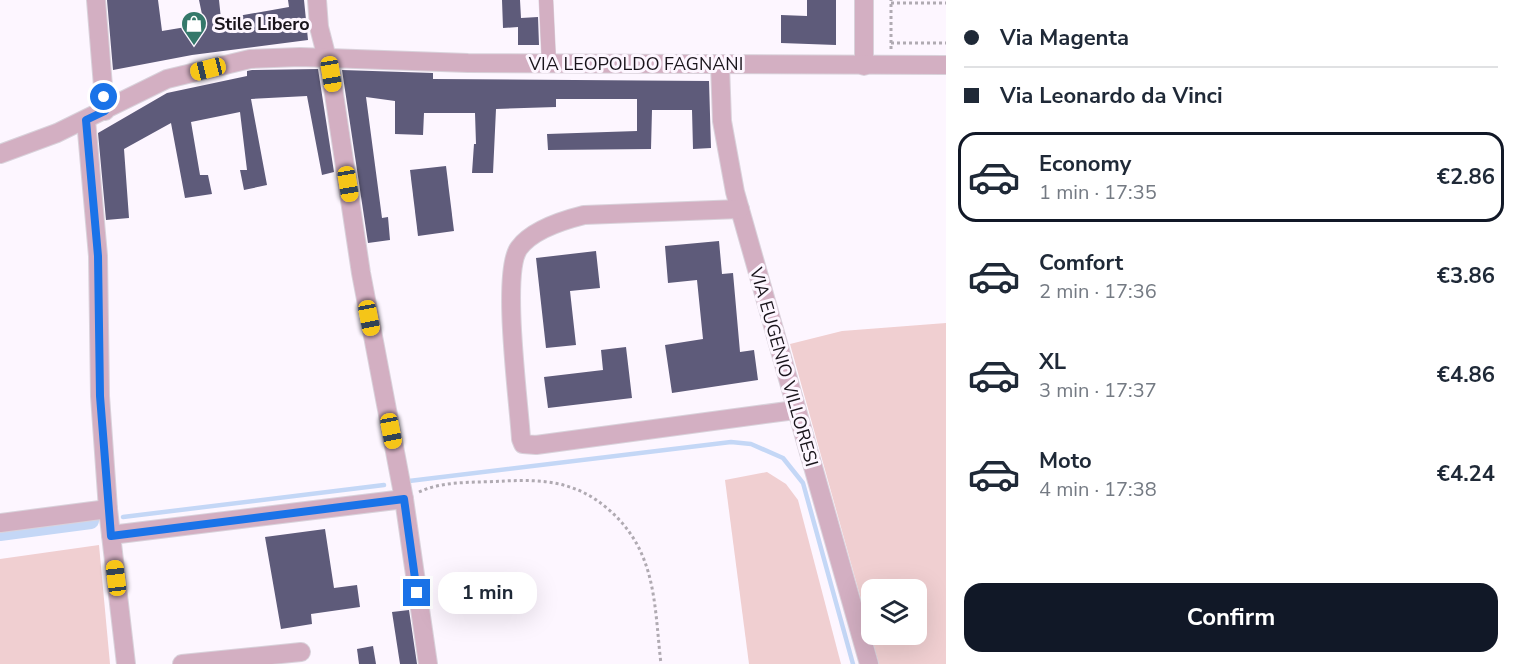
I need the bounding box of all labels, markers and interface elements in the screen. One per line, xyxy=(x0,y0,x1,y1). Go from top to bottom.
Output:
shop icon: Stile Libero xyxy=(179,9,209,47)
place label: Stile Libero xyxy=(214,12,310,36)
text: Via Magenta xyxy=(1000,23,1129,53)
street label: VIA LEOPOLDO FAGNANI xyxy=(528,52,743,76)
car xyxy=(319,55,343,93)
car xyxy=(188,56,228,82)
text: Via Leonardo da Vinci xyxy=(1000,81,1223,111)
route start xyxy=(90,83,117,110)
text: Economy xyxy=(1039,149,1131,179)
icon: car xyxy=(967,150,1021,204)
text: €2.86 xyxy=(1437,162,1495,192)
car xyxy=(336,165,360,203)
text: 1 min · 17:35 xyxy=(1039,179,1157,206)
text: Comfort xyxy=(1039,248,1123,278)
icon: car xyxy=(967,249,1021,303)
text: €3.86 xyxy=(1437,261,1495,291)
street label: VIA EUGENIO VILLORESI xyxy=(744,264,824,469)
text: 2 min · 17:36 xyxy=(1039,278,1157,305)
car xyxy=(357,299,381,337)
text: XL xyxy=(1039,347,1066,377)
icon: car xyxy=(967,348,1021,402)
text: €4.86 xyxy=(1437,360,1495,390)
text: 3 min · 17:37 xyxy=(1039,377,1157,404)
car xyxy=(379,412,403,450)
text: Moto xyxy=(1039,446,1092,476)
icon: car xyxy=(967,447,1021,501)
text: €4.24 xyxy=(1437,459,1495,489)
text: 4 min · 17:38 xyxy=(1039,476,1157,503)
car xyxy=(105,559,127,597)
callout: 1 min xyxy=(438,572,537,614)
route end xyxy=(403,579,430,606)
text: 1 min xyxy=(462,579,513,606)
map controls xyxy=(861,579,927,645)
button: layers xyxy=(861,579,927,645)
button: Confirm xyxy=(964,583,1498,652)

